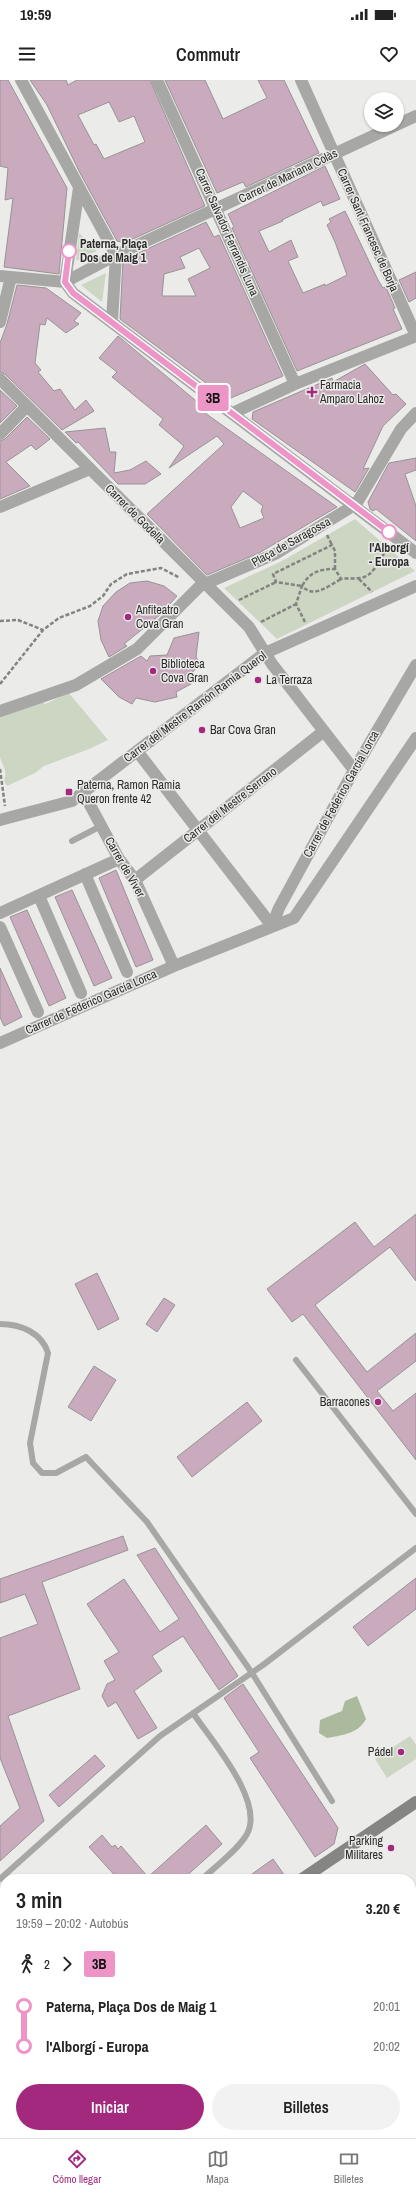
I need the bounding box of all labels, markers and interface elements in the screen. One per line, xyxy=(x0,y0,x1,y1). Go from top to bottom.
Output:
text: 19:59 xyxy=(20,4,51,25)
text: Commutr xyxy=(176,42,240,67)
icon: menu xyxy=(16,43,38,65)
icon: heart xyxy=(378,43,400,65)
map controls xyxy=(364,92,404,132)
button: layers xyxy=(364,92,404,132)
street label: Carrer de Mariana Colàs xyxy=(236,145,340,207)
street label: Carrer Salvador Ferrandis Luna xyxy=(192,166,263,299)
street label: Carrer Sant Francesc de Borja xyxy=(334,166,403,295)
place label: Paterna, Plaça Dos de Maig 1 xyxy=(80,236,148,266)
marker: Paterna, Plaça Dos de Maig 1 xyxy=(61,243,77,259)
place label: Farmacia Amparo Lahoz xyxy=(319,377,384,407)
line badge: 3B xyxy=(195,385,231,411)
marker: Farmacia Amparo Lahoz xyxy=(307,387,317,397)
text: 3B xyxy=(206,389,220,407)
street label: Carrer de Godella xyxy=(102,481,169,548)
street label: Plaça de Saragossa xyxy=(249,513,334,570)
marker: l'Alborgí - Europa xyxy=(381,524,397,540)
place label: l'Alborgí - Europa xyxy=(369,540,410,570)
place label: Anfiteatro Cova Gran xyxy=(135,602,184,632)
marker: Anfiteatro Cova Gran xyxy=(123,612,133,622)
street label: Carrer del Mestre Ramón Ramia Querol xyxy=(120,648,270,766)
place label: Biblioteca Cova Gran xyxy=(161,656,209,686)
marker: Biblioteca Cova Gran xyxy=(148,666,158,676)
place label: La Terraza xyxy=(266,672,313,688)
marker: La Terraza xyxy=(253,675,263,685)
place label: Bar Cova Gran xyxy=(210,722,276,738)
marker: Bar Cova Gran xyxy=(197,725,207,735)
street label: Carrer de Federico García Lorca xyxy=(300,727,383,860)
street label: Carrer del Mestre Serrano xyxy=(180,764,280,846)
place label: Paterna, Ramon Ramia Queron frente 42 xyxy=(77,777,181,807)
marker: Paterna, Ramon Ramia Queron frente 42 xyxy=(64,787,74,797)
street label: Carrer de Viver xyxy=(101,834,149,901)
street label: Carrer de Federico García Lorca xyxy=(23,966,160,1038)
place label: Barracones xyxy=(320,1394,370,1410)
marker: Barracones xyxy=(373,1397,383,1407)
place label: Pádel xyxy=(368,1744,393,1760)
marker: Pádel xyxy=(396,1747,406,1757)
place label: Parking Militares xyxy=(345,1833,384,1863)
marker: Parking Militares xyxy=(386,1843,396,1853)
text: 3 min xyxy=(16,1885,62,1915)
text: 3.20 € xyxy=(366,1898,400,1919)
text: 19:59 – 20:02 · Autobús xyxy=(16,1915,129,1932)
icon: walk xyxy=(16,1953,38,1975)
icon: forward xyxy=(56,1953,78,1975)
text: 3B xyxy=(92,1955,107,1973)
text: 2 xyxy=(44,1956,50,1973)
text: Paterna, Plaça Dos de Maig 1 xyxy=(46,1996,216,2017)
text: 20:01 xyxy=(373,1998,400,2015)
text: l'Alborgí - Europa xyxy=(46,2036,149,2057)
text: 20:02 xyxy=(373,2038,400,2055)
button: Iniciar xyxy=(16,2084,204,2130)
button: Billetes xyxy=(212,2084,400,2130)
tab: Cómo llegar xyxy=(53,2148,101,2186)
tab: Mapa xyxy=(206,2148,229,2186)
tab: Billetes xyxy=(334,2148,363,2186)

